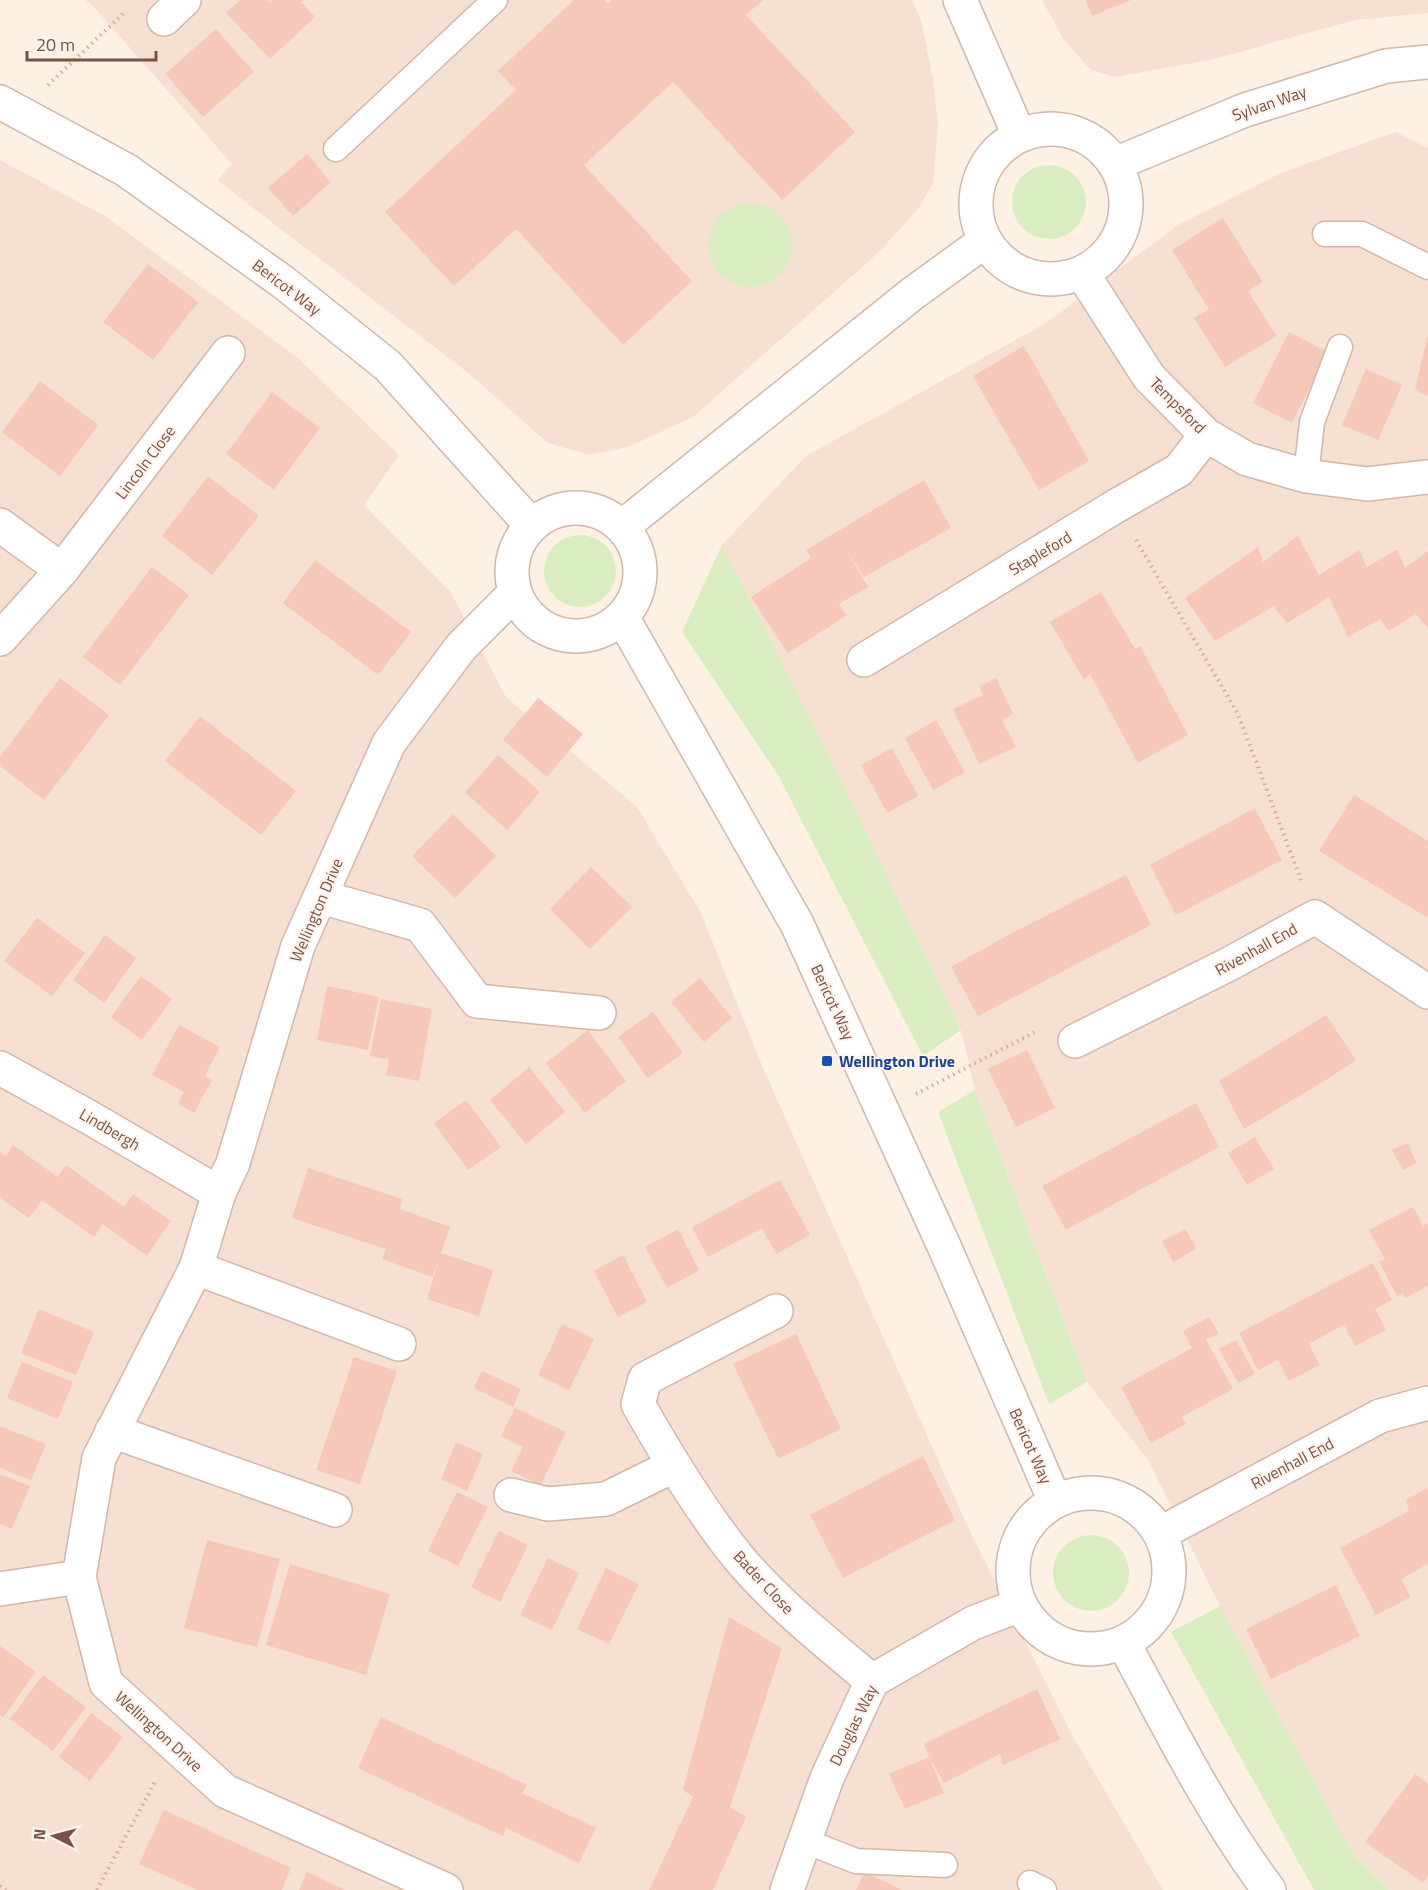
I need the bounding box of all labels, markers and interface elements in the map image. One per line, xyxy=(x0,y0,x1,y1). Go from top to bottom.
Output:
scale bar xyxy=(27,24,156,62)
text: 20 m xyxy=(36,31,75,58)
street label: Sylvan Way xyxy=(1229,79,1310,127)
street label: Bericot Way xyxy=(247,253,327,321)
street label: Tempsford xyxy=(1144,371,1212,439)
street label: Lincoln Close xyxy=(109,420,181,504)
street label: Stapleford xyxy=(1004,525,1076,581)
street label: Wellington Drive xyxy=(283,854,349,966)
street label: Rivenhall End xyxy=(1210,916,1302,982)
street label: Bericot Way xyxy=(805,960,861,1044)
place label: Wellington Drive xyxy=(839,1049,955,1073)
marker: Wellington Drive xyxy=(820,1054,834,1068)
street label: Lindbergh xyxy=(75,1102,145,1156)
street label: Bericot Way xyxy=(1004,1404,1059,1488)
street label: Rivenhall End xyxy=(1246,1431,1338,1495)
street label: Bader Close xyxy=(728,1545,800,1619)
street label: Douglas Way xyxy=(823,1680,883,1770)
street label: Wellington Drive xyxy=(110,1685,208,1777)
north arrow xyxy=(24,1806,84,1866)
text: N xyxy=(27,1828,52,1841)

